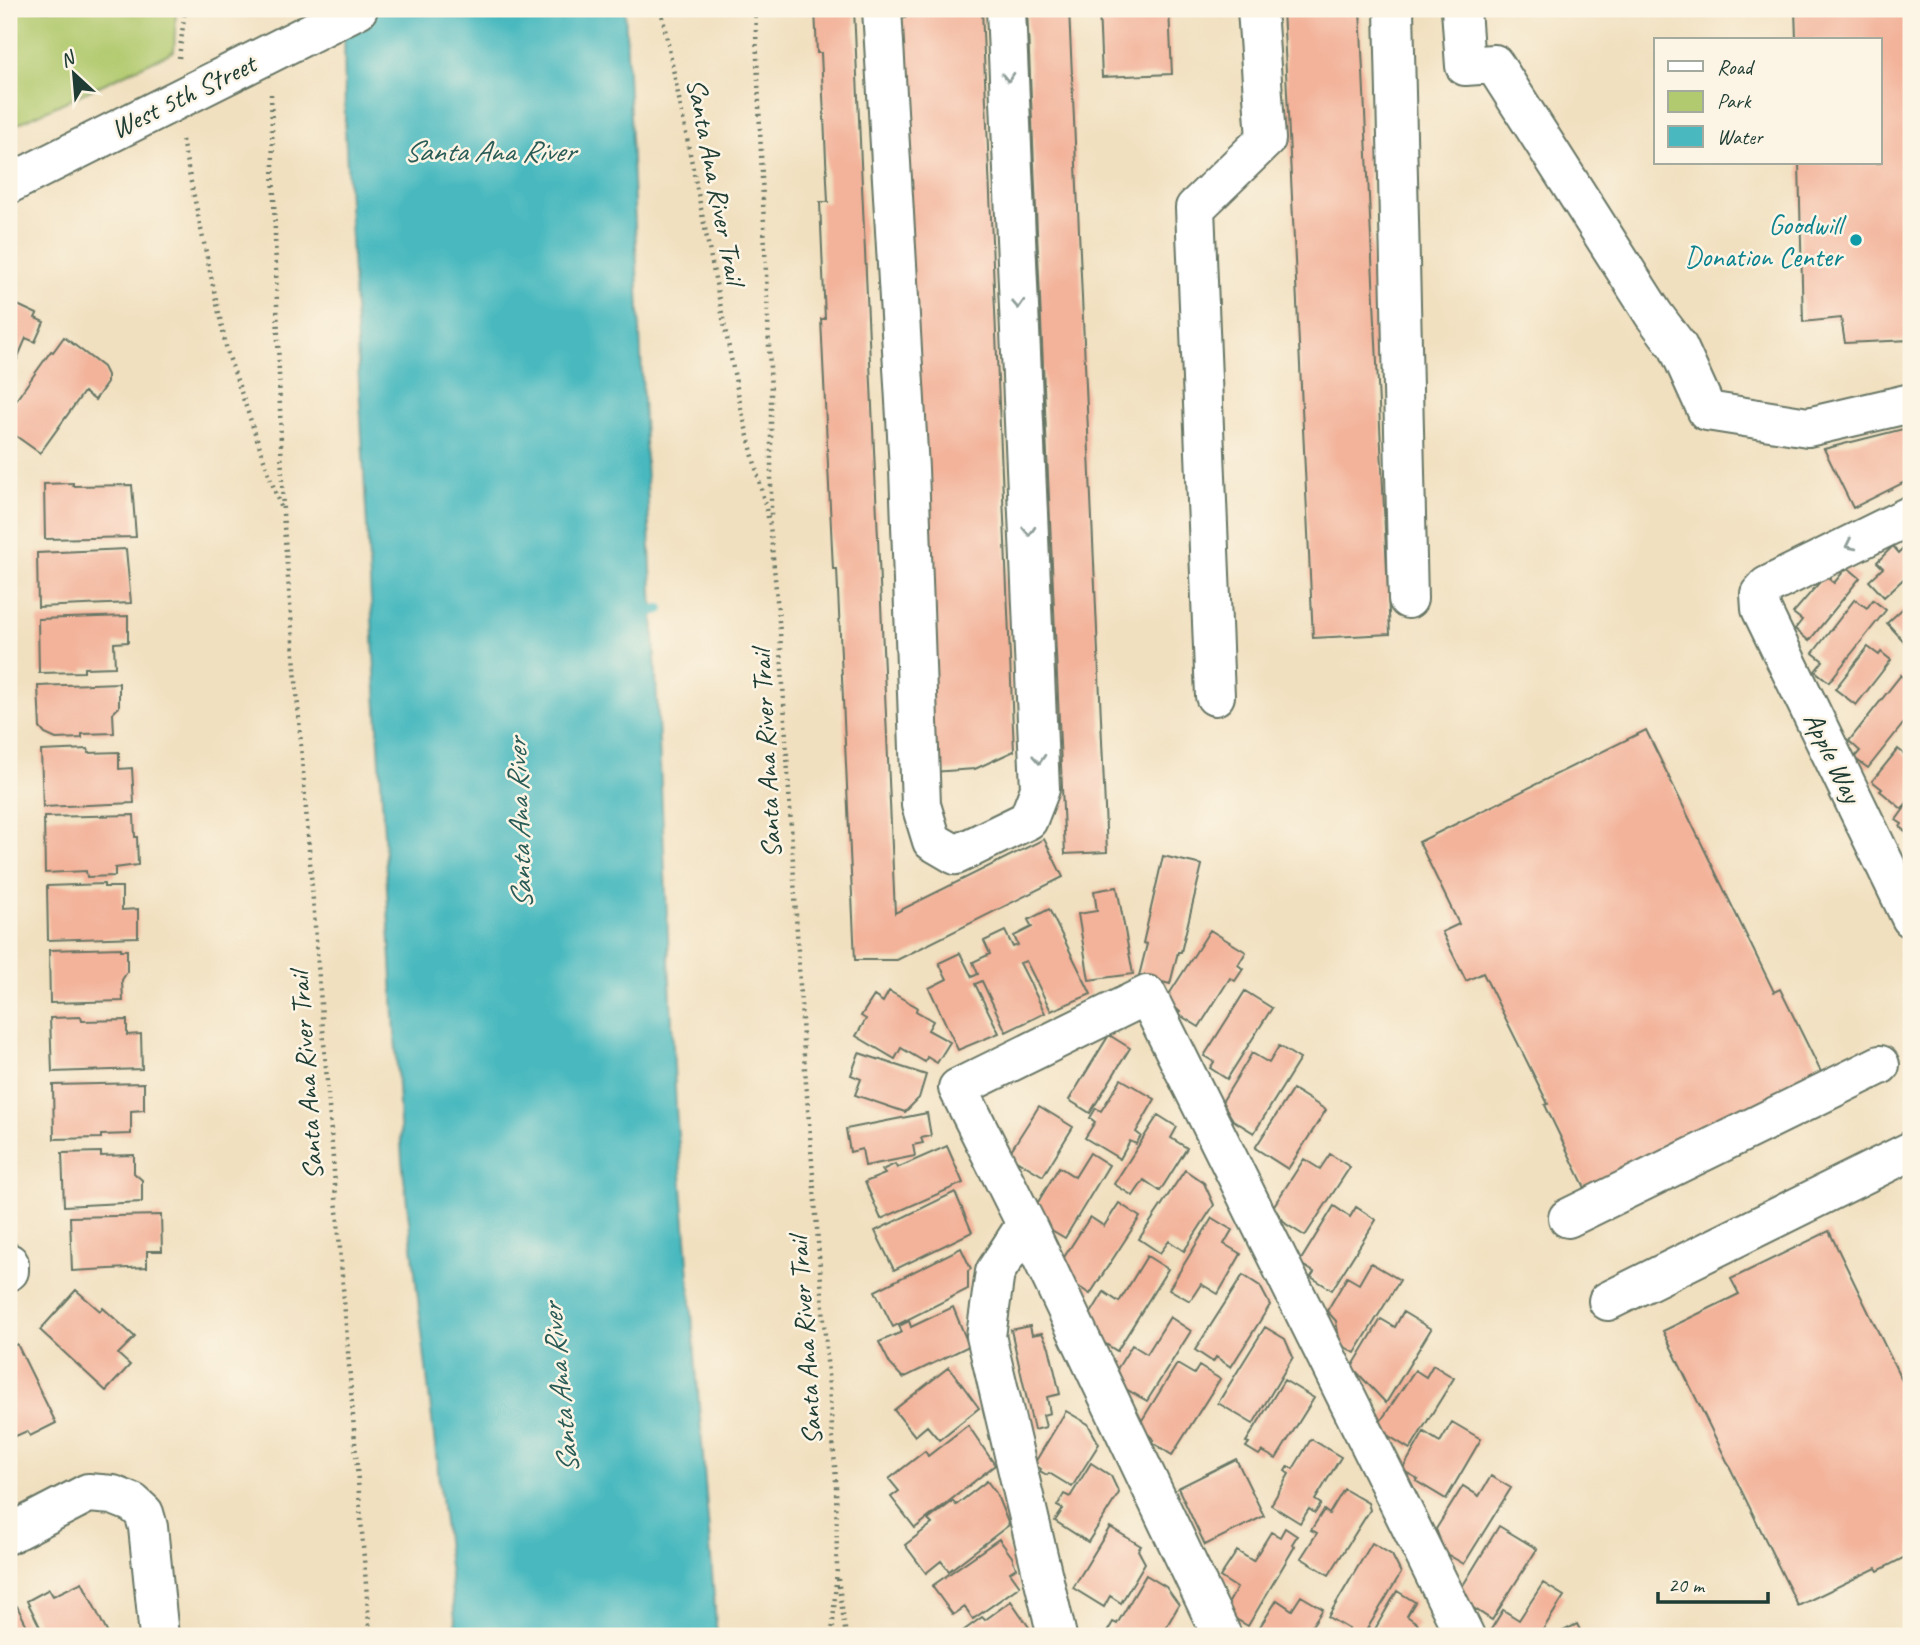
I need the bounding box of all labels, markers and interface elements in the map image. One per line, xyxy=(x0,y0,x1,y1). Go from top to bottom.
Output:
north arrow xyxy=(38,38,108,108)
legend xyxy=(1654,38,1882,164)
text: N xyxy=(56,45,80,73)
street label: West 5th Street xyxy=(105,45,264,146)
text: Road xyxy=(1717,54,1756,80)
one-way arrow xyxy=(1000,72,1015,83)
street label: Santa Ana River Trail xyxy=(679,75,754,292)
text: Park xyxy=(1717,88,1752,114)
text: Water xyxy=(1717,124,1764,150)
water label: Santa Ana River xyxy=(404,132,579,170)
place label: Goodwill Donation Center xyxy=(1685,207,1847,274)
marker: Goodwill Donation Center xyxy=(1848,232,1864,248)
one-way arrow xyxy=(1011,299,1026,310)
one-way arrow xyxy=(1021,526,1036,537)
one-way arrow xyxy=(1845,537,1857,551)
street label: Santa Ana River Trail xyxy=(743,644,789,859)
street label: Apple Way xyxy=(1796,706,1871,810)
water label: Santa Ana River xyxy=(497,734,541,910)
one-way arrow xyxy=(1031,754,1046,765)
street label: Santa Ana River Trail xyxy=(281,966,331,1181)
street label: Santa Ana River Trail xyxy=(780,1231,830,1446)
water label: Santa Ana River xyxy=(532,1298,588,1476)
scale bar xyxy=(1658,1561,1768,1605)
text: 20 m xyxy=(1668,1572,1706,1598)

